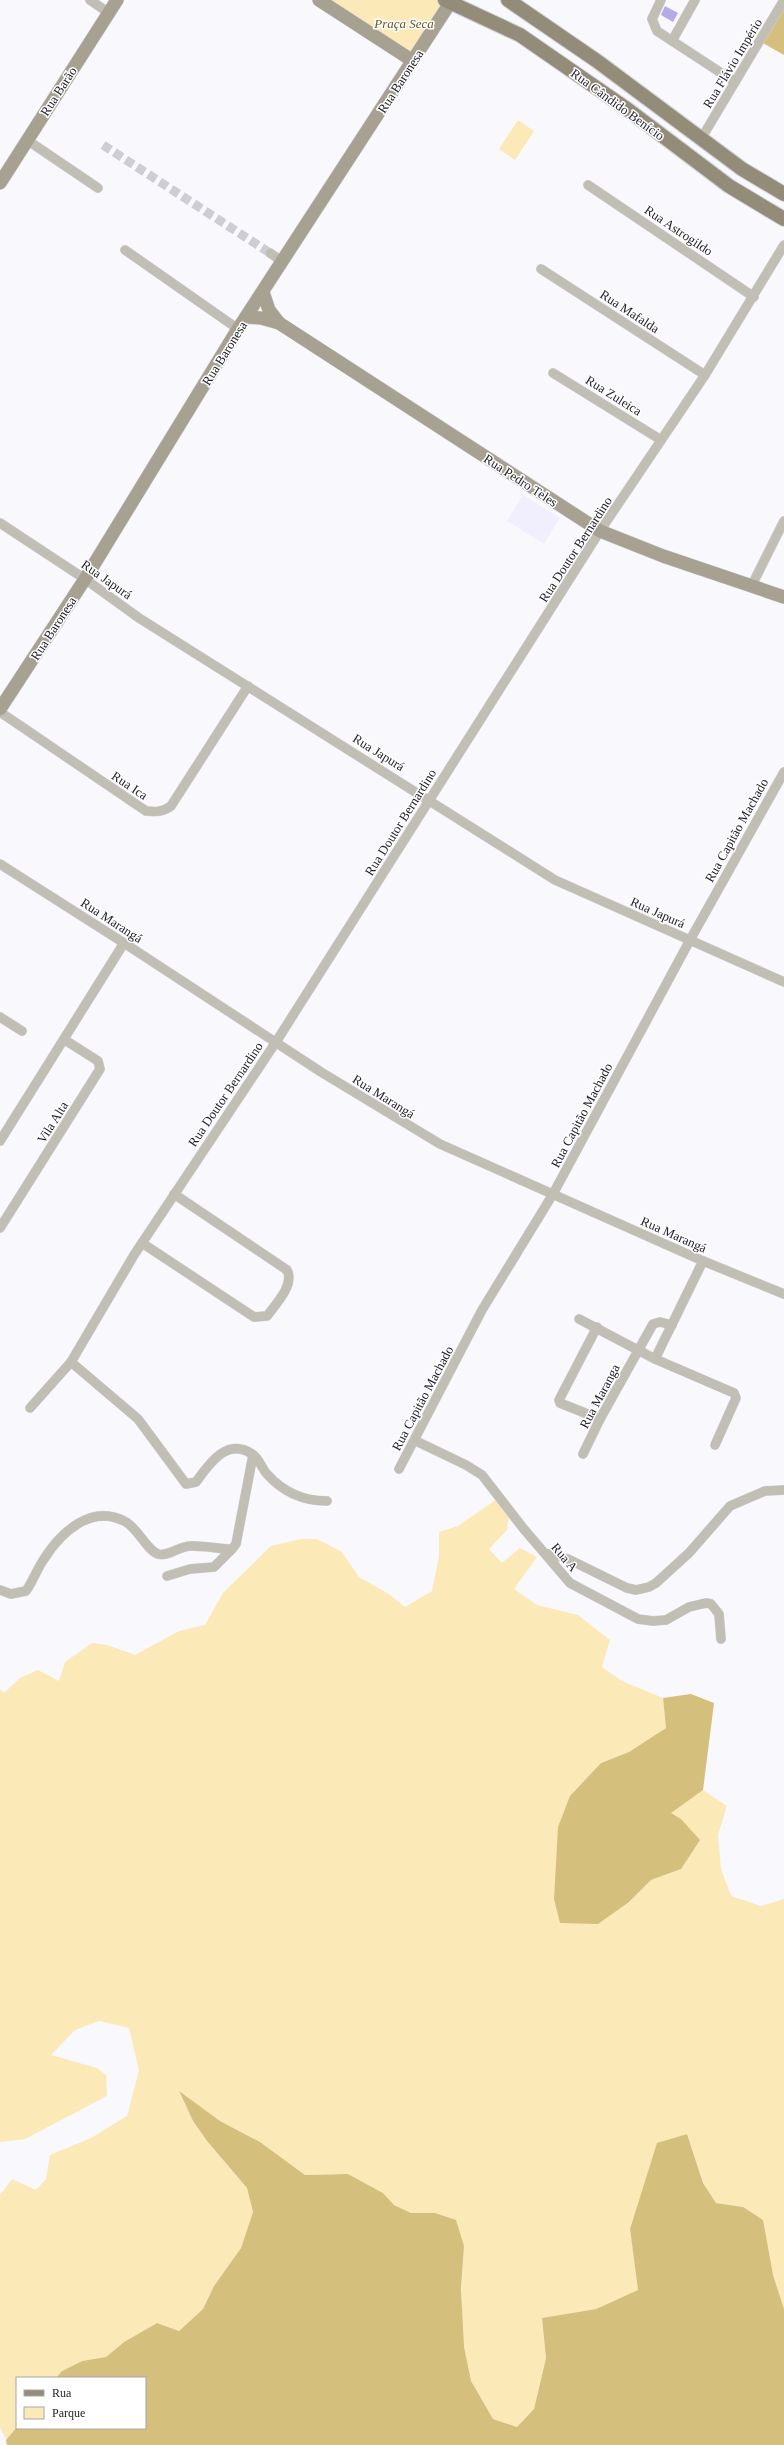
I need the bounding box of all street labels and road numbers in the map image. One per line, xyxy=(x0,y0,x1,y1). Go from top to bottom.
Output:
street label: Rua Flávio Império xyxy=(700,16,765,111)
street label: Rua Baronesa xyxy=(374,47,427,116)
street label: Rua Barão xyxy=(37,64,80,119)
street label: Rua Cândido Benício xyxy=(568,65,667,143)
street label: Rua Astrogildo xyxy=(642,202,716,259)
street label: Rua Mafalda xyxy=(597,287,662,336)
street label: Rua Baronesa xyxy=(199,318,250,388)
street label: Rua Zuleica xyxy=(583,372,645,419)
street label: Rua Pedro Teles xyxy=(481,451,560,510)
street label: Rua Doutor Bernardino xyxy=(536,494,615,605)
street label: Rua Japurá xyxy=(79,557,135,602)
street label: Rua Baronesa xyxy=(27,594,80,663)
street label: Rua Japurá xyxy=(350,731,408,774)
street label: Rua Doutor Bernardino xyxy=(362,766,439,878)
street label: Rua Ica xyxy=(109,768,151,803)
street label: Rua Capitão Machado xyxy=(702,776,771,885)
street label: Rua Japurá xyxy=(628,894,688,931)
street label: Rua Marangá xyxy=(78,895,146,946)
street label: Rua Doutor Bernardino xyxy=(185,1039,266,1149)
street label: Rua Capitão Machado xyxy=(548,1060,615,1170)
street label: Rua Marangá xyxy=(350,1071,418,1122)
street label: Vila Alta xyxy=(34,1098,71,1146)
street label: Rua Marangá xyxy=(639,1213,709,1256)
street label: Rua Capitão Machado xyxy=(389,1343,456,1453)
street label: Rua Maranga xyxy=(576,1361,623,1431)
street label: Rua A xyxy=(548,1540,581,1575)

